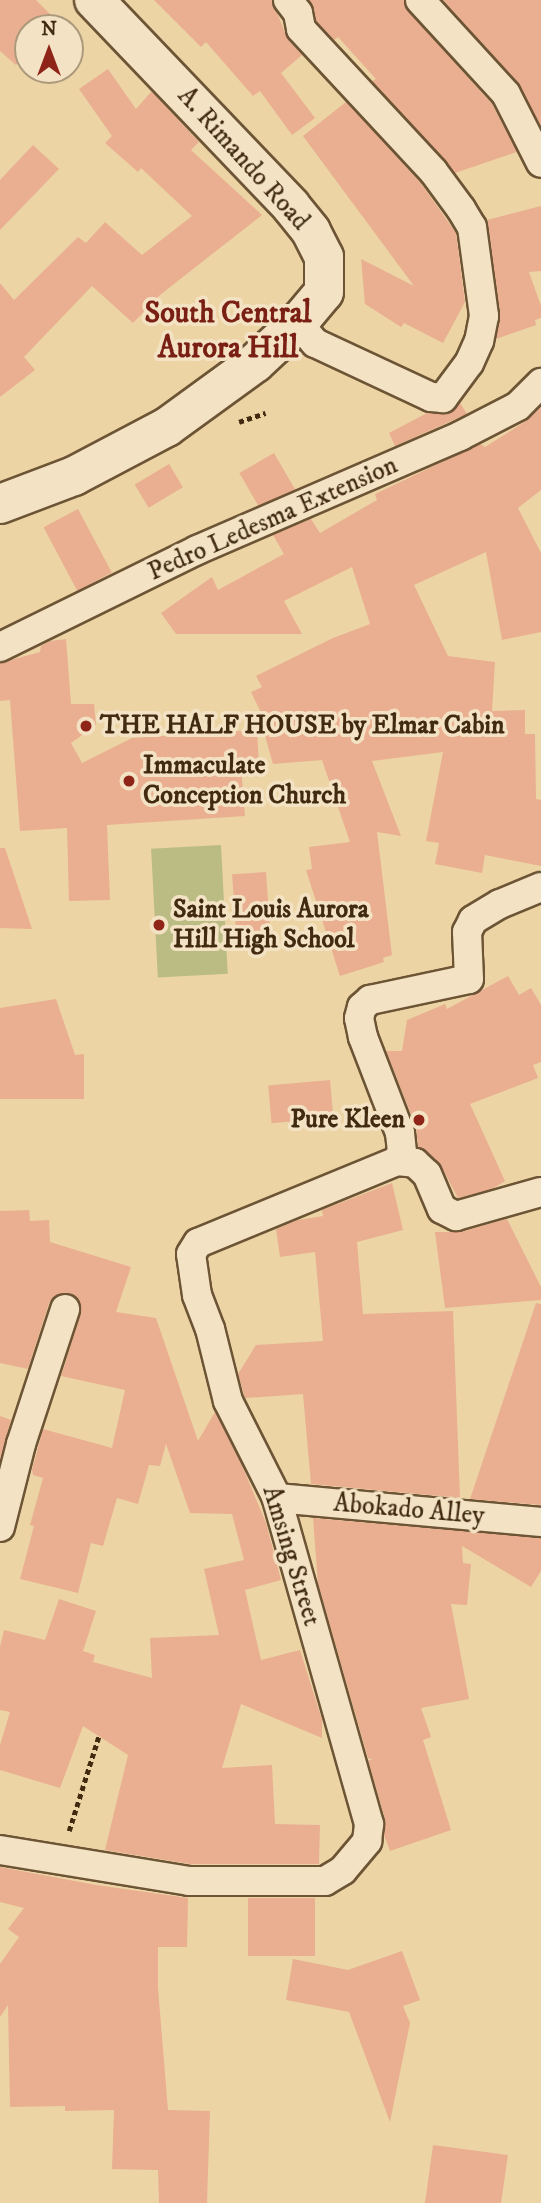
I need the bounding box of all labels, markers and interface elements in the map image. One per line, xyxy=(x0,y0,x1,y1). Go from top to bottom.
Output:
north arrow xyxy=(14,14,84,84)
text: N xyxy=(41,18,57,41)
street label: A. Rimando Road xyxy=(171,81,315,237)
district label: South Central Aurora Hill xyxy=(145,296,311,366)
street label: Pedro Ledesma Extension xyxy=(143,450,403,588)
place label: THE HALF HOUSE by Elmar Cabin xyxy=(100,710,505,742)
marker: THE HALF HOUSE by Elmar Cabin xyxy=(78,718,94,734)
place label: Immaculate Conception Church xyxy=(143,750,346,812)
marker: Immaculate Conception Church xyxy=(121,773,137,789)
place label: Saint Louis Aurora Hill High School xyxy=(173,894,369,956)
marker: Saint Louis Aurora Hill High School xyxy=(151,917,167,933)
place label: Pure Kleen xyxy=(290,1104,405,1136)
marker: Pure Kleen xyxy=(411,1112,427,1128)
street label: Amsing Street xyxy=(255,1482,327,1630)
street label: Abokado Alley xyxy=(332,1488,486,1532)

